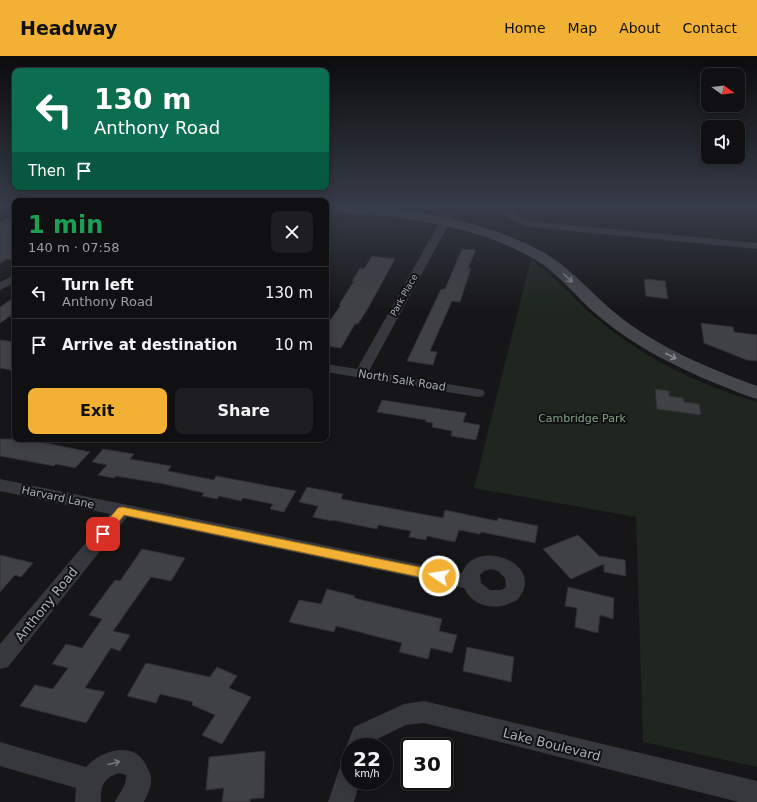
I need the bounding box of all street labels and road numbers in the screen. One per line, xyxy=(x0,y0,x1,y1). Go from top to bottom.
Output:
street label: Park Place xyxy=(388,272,420,318)
street label: North Salk Road xyxy=(357,367,447,394)
street label: Harvard Lane xyxy=(20,483,96,512)
street label: Anthony Road xyxy=(12,564,81,644)
street label: Lake Boulevard xyxy=(501,725,602,764)

